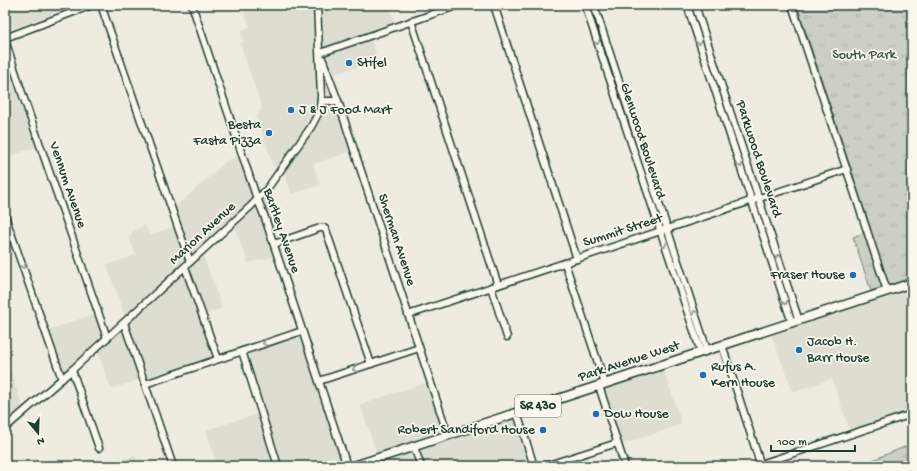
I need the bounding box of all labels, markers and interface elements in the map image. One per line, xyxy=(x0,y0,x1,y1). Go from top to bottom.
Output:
one-way arrow xyxy=(593,38,601,45)
one-way arrow xyxy=(694,38,703,45)
park label: South Park xyxy=(832,47,898,64)
place label: Stifel xyxy=(357,55,387,72)
marker: Stifel xyxy=(344,58,354,68)
street label: Glenwood Boulevard xyxy=(615,81,669,203)
street label: Parkwood Boulevard xyxy=(731,97,785,221)
place label: J & J Food Mart xyxy=(299,102,393,119)
marker: J & J Food Mart xyxy=(286,105,296,115)
place label: Besta Fasta Pizza xyxy=(192,117,262,150)
marker: Besta Fasta Pizza xyxy=(264,128,274,138)
street label: Vennum Avenue xyxy=(44,139,90,231)
one-way arrow xyxy=(735,162,744,169)
street label: Bartley Avenue xyxy=(258,186,304,276)
street label: Sherman Avenue xyxy=(373,192,419,289)
street label: Marion Avenue xyxy=(166,198,240,269)
street label: Summit Street xyxy=(581,210,666,252)
one-way arrow xyxy=(659,242,668,249)
one-way arrow xyxy=(774,254,782,261)
one-way arrow xyxy=(18,262,26,269)
place label: Fraser House xyxy=(769,267,846,284)
marker: Fraser House xyxy=(848,270,858,280)
one-way arrow xyxy=(780,299,789,306)
one-way arrow xyxy=(691,310,700,317)
place label: Jacob H. Barr House xyxy=(806,334,870,367)
street label: Park Avenue West xyxy=(575,337,683,387)
one-way arrow xyxy=(262,339,269,347)
marker: Jacob H. Barr House xyxy=(794,345,804,355)
place label: Rufus A. Kern House xyxy=(711,359,776,392)
one-way arrow xyxy=(352,364,359,373)
marker: Rufus A. Kern House xyxy=(698,370,708,380)
road number: SR 430 xyxy=(515,395,561,417)
place label: Dow House xyxy=(603,406,670,423)
marker: Dow House xyxy=(591,409,601,419)
north arrow xyxy=(18,413,58,453)
place label: Robert Sandiford House xyxy=(397,422,536,439)
marker: Robert Sandiford House xyxy=(538,425,548,435)
scale bar xyxy=(771,427,855,453)
text: N xyxy=(35,434,46,447)
text: 100 m xyxy=(776,436,807,450)

